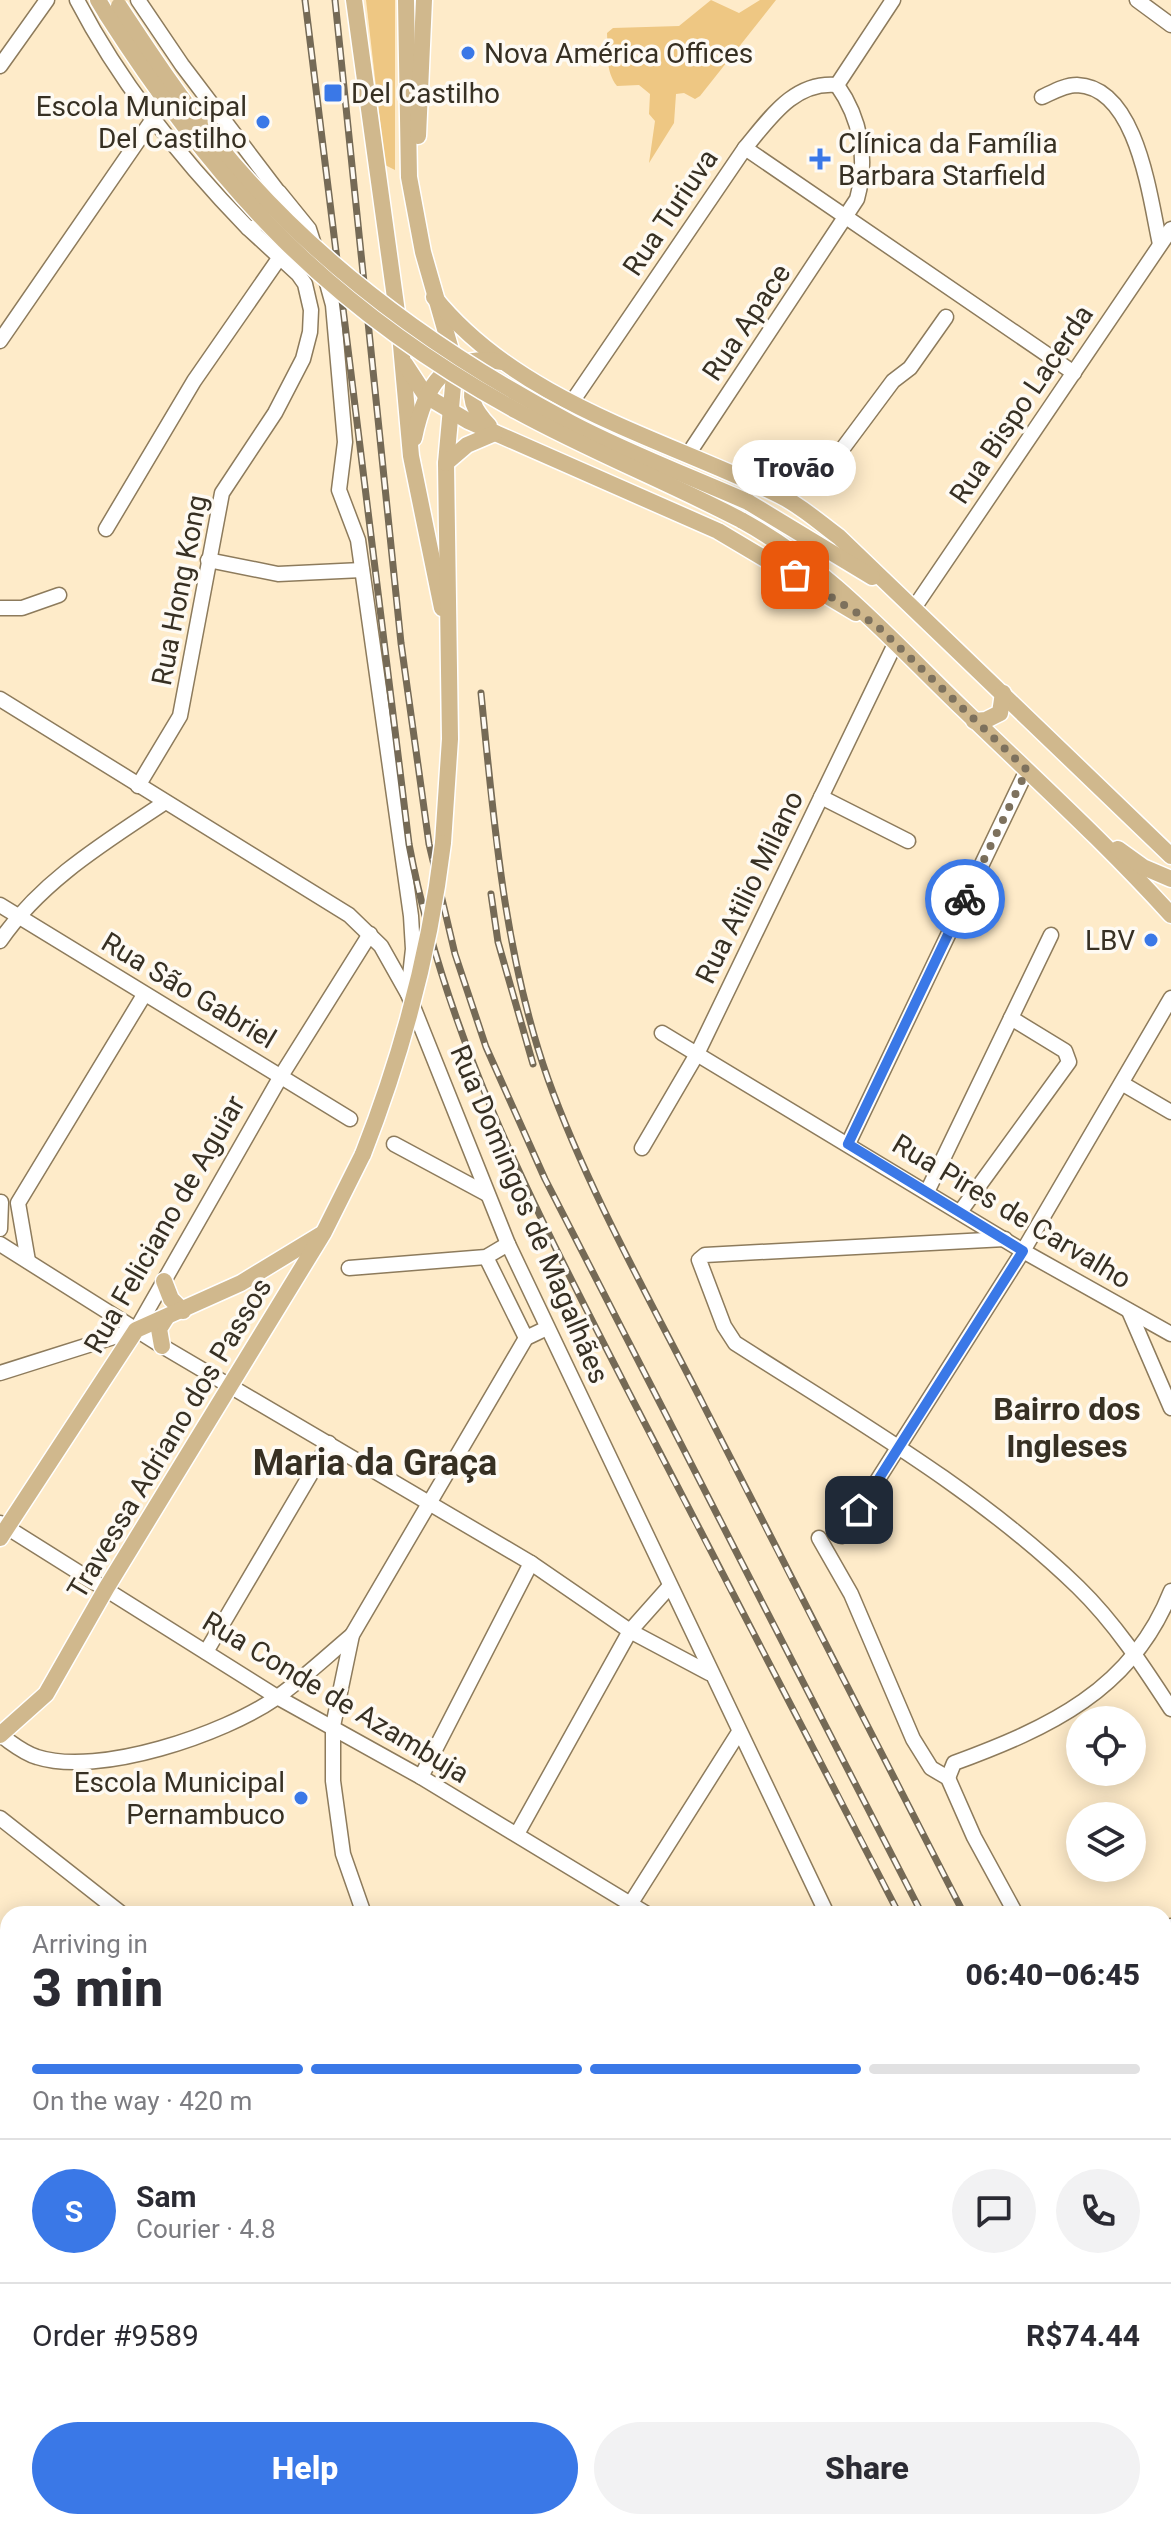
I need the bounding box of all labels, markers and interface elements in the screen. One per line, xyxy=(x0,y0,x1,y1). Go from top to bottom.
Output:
place label: Nova América Offices xyxy=(484,37,753,70)
marker: Nova América Offices xyxy=(459,44,477,62)
place label: Del Castilho xyxy=(351,77,500,110)
marker: Del Castilho xyxy=(322,82,344,104)
place label: Escola Municipal Del Castilho xyxy=(36,90,247,155)
marker: Escola Municipal Del Castilho xyxy=(254,113,272,131)
place label: Clínica da Família Barbara Starfield xyxy=(838,127,1058,192)
street label: Rua Turiuva xyxy=(616,143,725,282)
marker: Clínica da Família Barbara Starfield xyxy=(809,148,831,170)
street label: Rua Apace xyxy=(695,258,797,387)
street label: Rua Bispo Lacerda xyxy=(943,299,1100,510)
callout: Trovão xyxy=(733,439,857,495)
text: Trovão xyxy=(754,453,834,483)
street label: Rua Hong Kong xyxy=(145,492,214,688)
pin xyxy=(761,541,829,609)
icon: bag xyxy=(773,553,817,597)
street label: Rua Atilio Milano xyxy=(689,786,810,989)
courier xyxy=(925,859,1005,939)
icon: bike xyxy=(943,877,987,921)
place label: LBV xyxy=(1085,924,1135,957)
street label: Rua São Gabriel xyxy=(96,925,282,1055)
marker: LBV xyxy=(1142,931,1160,949)
street label: Rua Domingos de Magalhães xyxy=(443,1040,616,1388)
street label: Rua Feliciano de Aguiar xyxy=(77,1089,252,1359)
street label: Rua Pires de Carvalho xyxy=(887,1127,1137,1296)
street label: Travessa Adriano dos Passos xyxy=(60,1272,278,1605)
district label: Bairro dos Ingleses xyxy=(993,1390,1141,1465)
district label: Maria da Graça xyxy=(253,1442,497,1484)
pin xyxy=(825,1476,893,1544)
icon: home xyxy=(837,1488,881,1532)
street label: Rua Conde de Azambuja xyxy=(197,1605,475,1790)
map controls xyxy=(1066,1706,1146,1882)
button: locate xyxy=(1066,1706,1146,1786)
place label: Escola Municipal Pernambuco xyxy=(74,1766,285,1831)
marker: Escola Municipal Pernambuco xyxy=(292,1789,310,1807)
button: layers xyxy=(1066,1802,1146,1882)
text: Arriving in xyxy=(32,1929,148,1959)
text: 06:40–06:45 xyxy=(965,1957,1140,1992)
text: 3 min xyxy=(32,1958,163,2019)
text: On the way · 420 m xyxy=(32,2086,252,2116)
button: chat xyxy=(952,2169,1036,2253)
button: phone xyxy=(1056,2169,1140,2253)
text: Sam xyxy=(136,2179,197,2214)
text: S xyxy=(65,2194,83,2229)
text: Courier · 4.8 xyxy=(136,2214,276,2244)
text: Order #9589 xyxy=(32,2318,199,2353)
text: R$74.44 xyxy=(1026,2318,1140,2353)
button: Help xyxy=(32,2422,578,2514)
button: Share xyxy=(594,2422,1140,2514)

